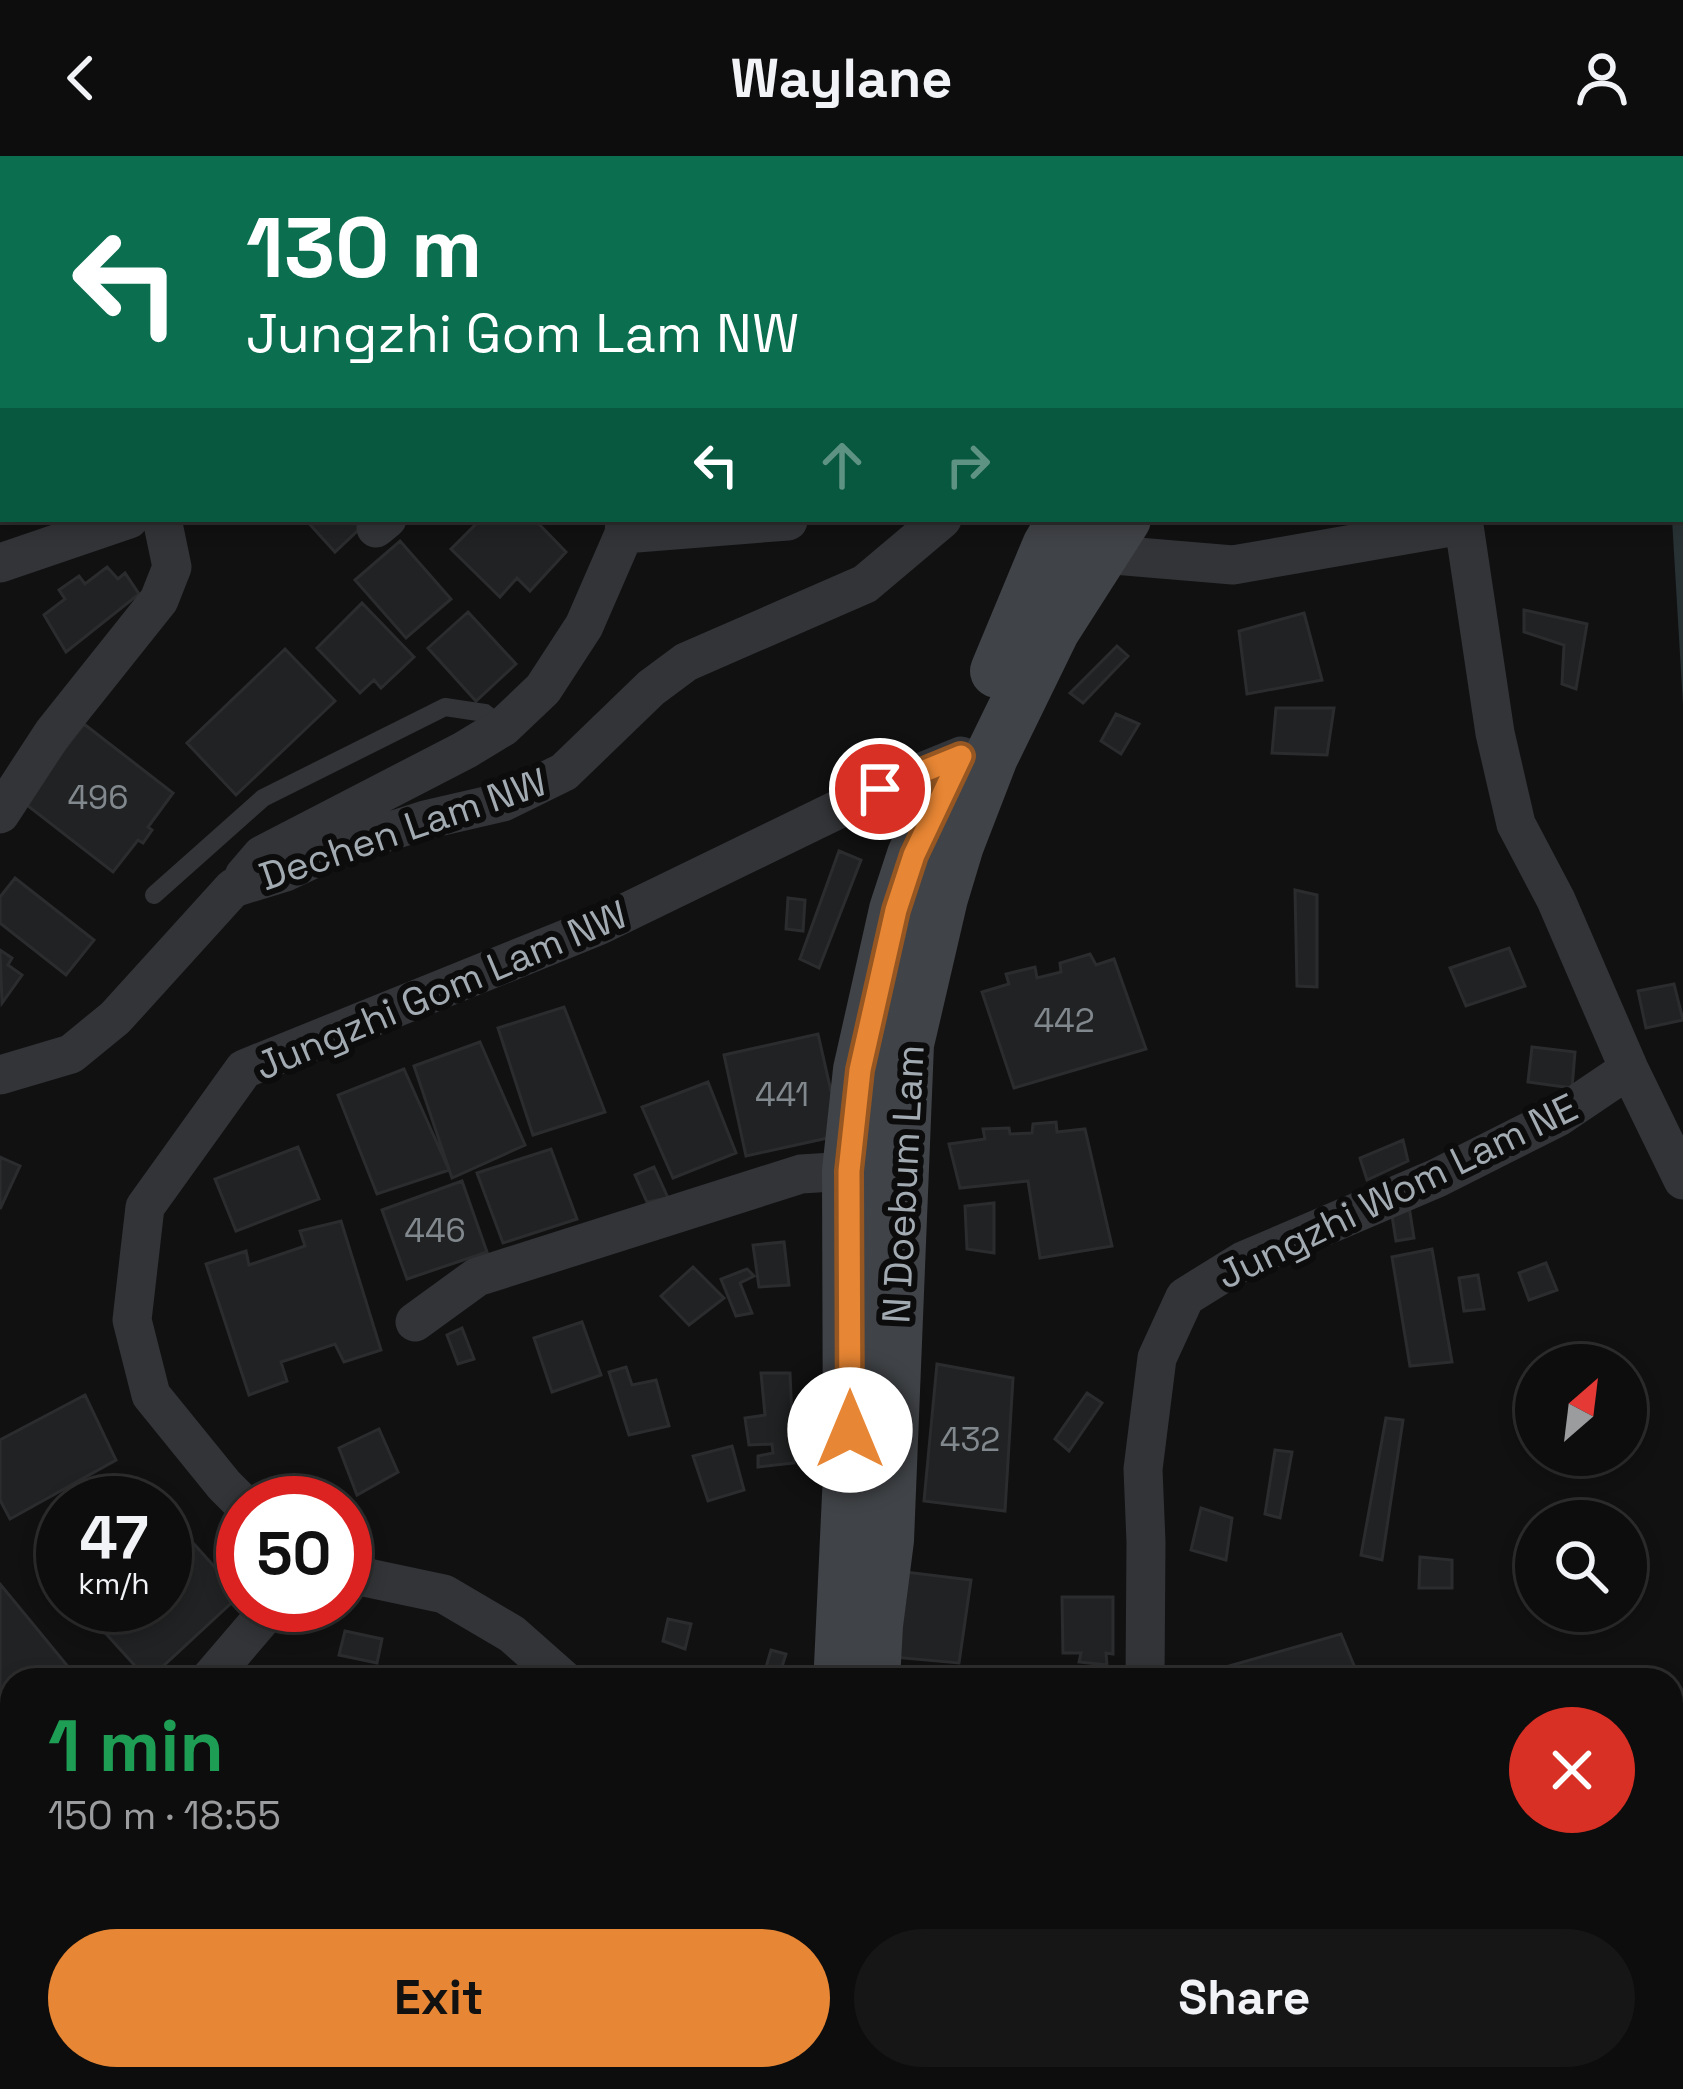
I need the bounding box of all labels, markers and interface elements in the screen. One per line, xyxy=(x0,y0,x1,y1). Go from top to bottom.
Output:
text: Waylane xyxy=(731,44,952,113)
icon: back xyxy=(48,45,114,111)
icon: person xyxy=(1569,45,1635,111)
text: 130 m xyxy=(246,194,483,302)
icon: left xyxy=(48,204,204,360)
text: Jungzhi Gom Lam NW xyxy=(246,299,799,368)
icon: left xyxy=(683,432,749,498)
icon: ahead xyxy=(809,432,875,498)
icon: right xyxy=(935,432,1001,498)
pin xyxy=(829,738,931,840)
icon: arrive xyxy=(847,756,913,822)
street label: Dechen Lam NW xyxy=(253,757,553,901)
house number: 496 xyxy=(67,777,129,819)
street label: Jungzhi Gom Lam NW xyxy=(248,889,634,1091)
house number: 442 xyxy=(1033,1000,1095,1042)
street label: N Doebum Lam xyxy=(871,1044,935,1324)
house number: 441 xyxy=(755,1074,809,1116)
street label: Jungzhi Wom Lam NE xyxy=(1209,1082,1585,1300)
house number: 446 xyxy=(404,1210,466,1252)
north arrow xyxy=(1515,1344,1647,1476)
map controls xyxy=(1515,1344,1647,1632)
position arrow xyxy=(787,1367,913,1493)
house number: 432 xyxy=(940,1419,1000,1461)
speed limit sign: 50 xyxy=(216,1476,372,1632)
text: 47 xyxy=(80,1500,148,1577)
button: search xyxy=(1515,1500,1647,1632)
text: km/h xyxy=(78,1564,150,1603)
text: 1 min xyxy=(48,1700,224,1792)
button: close xyxy=(1509,1707,1635,1833)
text: 150 m · 18:55 xyxy=(48,1791,281,1840)
button: Exit xyxy=(48,1929,830,2067)
button: Share xyxy=(854,1929,1635,2067)

